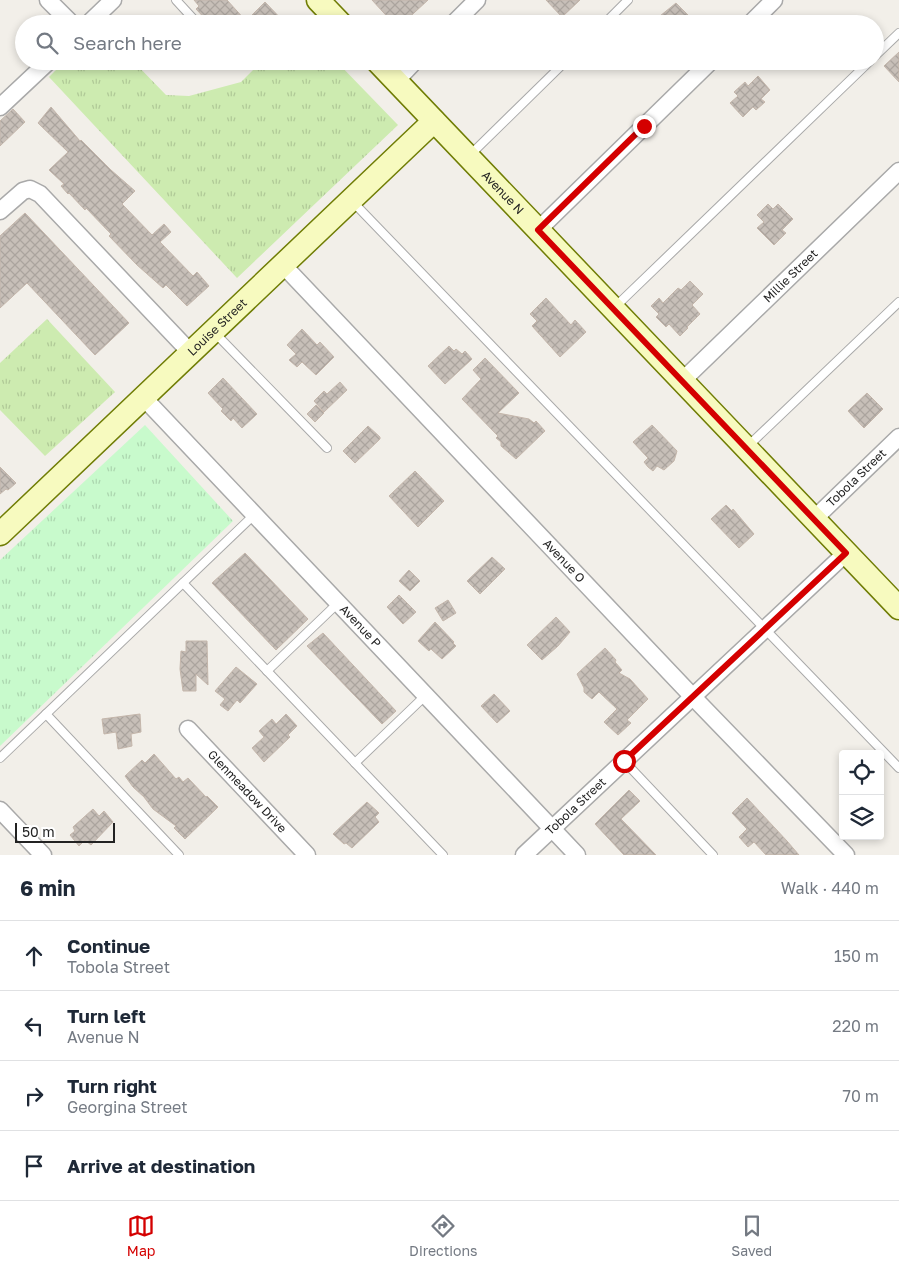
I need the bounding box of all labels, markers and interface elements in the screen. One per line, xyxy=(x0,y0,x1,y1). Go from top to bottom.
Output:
search box xyxy=(15,15,884,70)
icon: search xyxy=(33,29,61,57)
text: Search here xyxy=(73,31,182,54)
route end xyxy=(633,115,656,138)
street label: Avenue N xyxy=(479,167,527,217)
street label: Millie Street xyxy=(760,246,821,305)
street label: Louise Street xyxy=(184,295,250,359)
street label: Tobola Street xyxy=(823,445,889,510)
street label: Avenue O xyxy=(540,536,588,586)
street label: Avenue P xyxy=(337,602,385,651)
street label: Glenmeadow Drive xyxy=(205,747,290,836)
route start xyxy=(613,750,636,773)
map controls xyxy=(839,750,884,840)
button: locate xyxy=(839,750,884,795)
street label: Tobola Street xyxy=(542,774,609,838)
button: layers xyxy=(839,795,884,840)
scale bar xyxy=(15,820,115,843)
text: 50 m xyxy=(22,823,55,840)
text: 6 min xyxy=(20,875,75,901)
text: Walk · 440 m xyxy=(781,878,879,898)
text: Continue xyxy=(67,934,150,957)
icon: ahead xyxy=(20,942,48,970)
text: 150 m xyxy=(834,946,879,966)
text: Tobola Street xyxy=(67,957,170,977)
text: Turn left xyxy=(67,1004,146,1027)
icon: left xyxy=(20,1012,48,1040)
text: 220 m xyxy=(832,1016,879,1036)
text: Avenue N xyxy=(67,1027,140,1047)
text: Turn right xyxy=(67,1074,157,1097)
icon: right xyxy=(20,1082,48,1110)
text: 70 m xyxy=(842,1086,879,1106)
text: Georgina Street xyxy=(67,1097,188,1117)
icon: arrive xyxy=(20,1152,48,1180)
text: Arrive at destination xyxy=(67,1154,255,1177)
tab: Map xyxy=(127,1212,155,1259)
tab: Directions xyxy=(409,1212,478,1259)
tab: Saved xyxy=(731,1212,772,1259)

